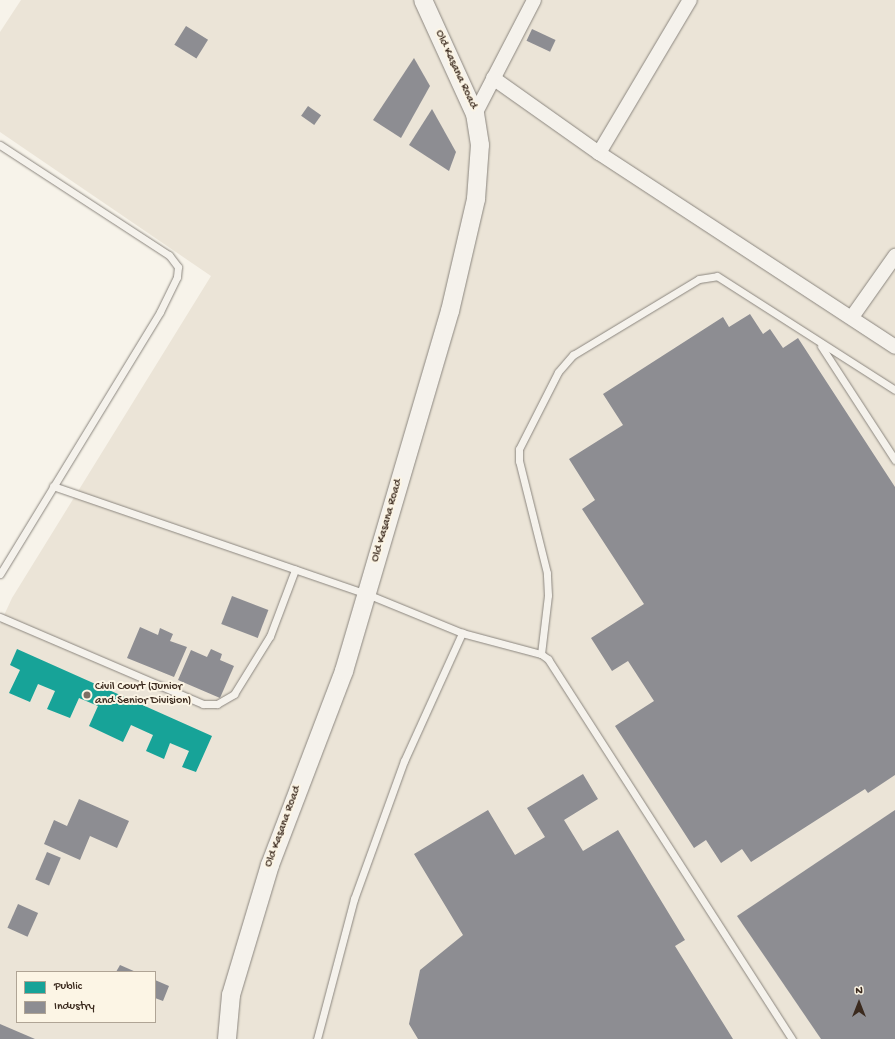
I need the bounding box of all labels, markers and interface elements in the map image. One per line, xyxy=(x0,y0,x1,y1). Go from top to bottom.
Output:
street label: Old Kasana Road xyxy=(430,28,480,112)
street label: Old Kasana Road xyxy=(369,478,407,564)
place label: Civil Court (Junior and Senior Division) xyxy=(95,681,191,709)
marker: Civil Court (Junior and Senior Division) xyxy=(82,690,92,700)
street label: Old Kasana Road xyxy=(263,784,305,870)
legend xyxy=(16,971,156,1023)
text: Public xyxy=(54,980,82,994)
north arrow xyxy=(839,983,879,1023)
text: N xyxy=(855,985,863,997)
text: Industry xyxy=(54,1000,95,1014)

